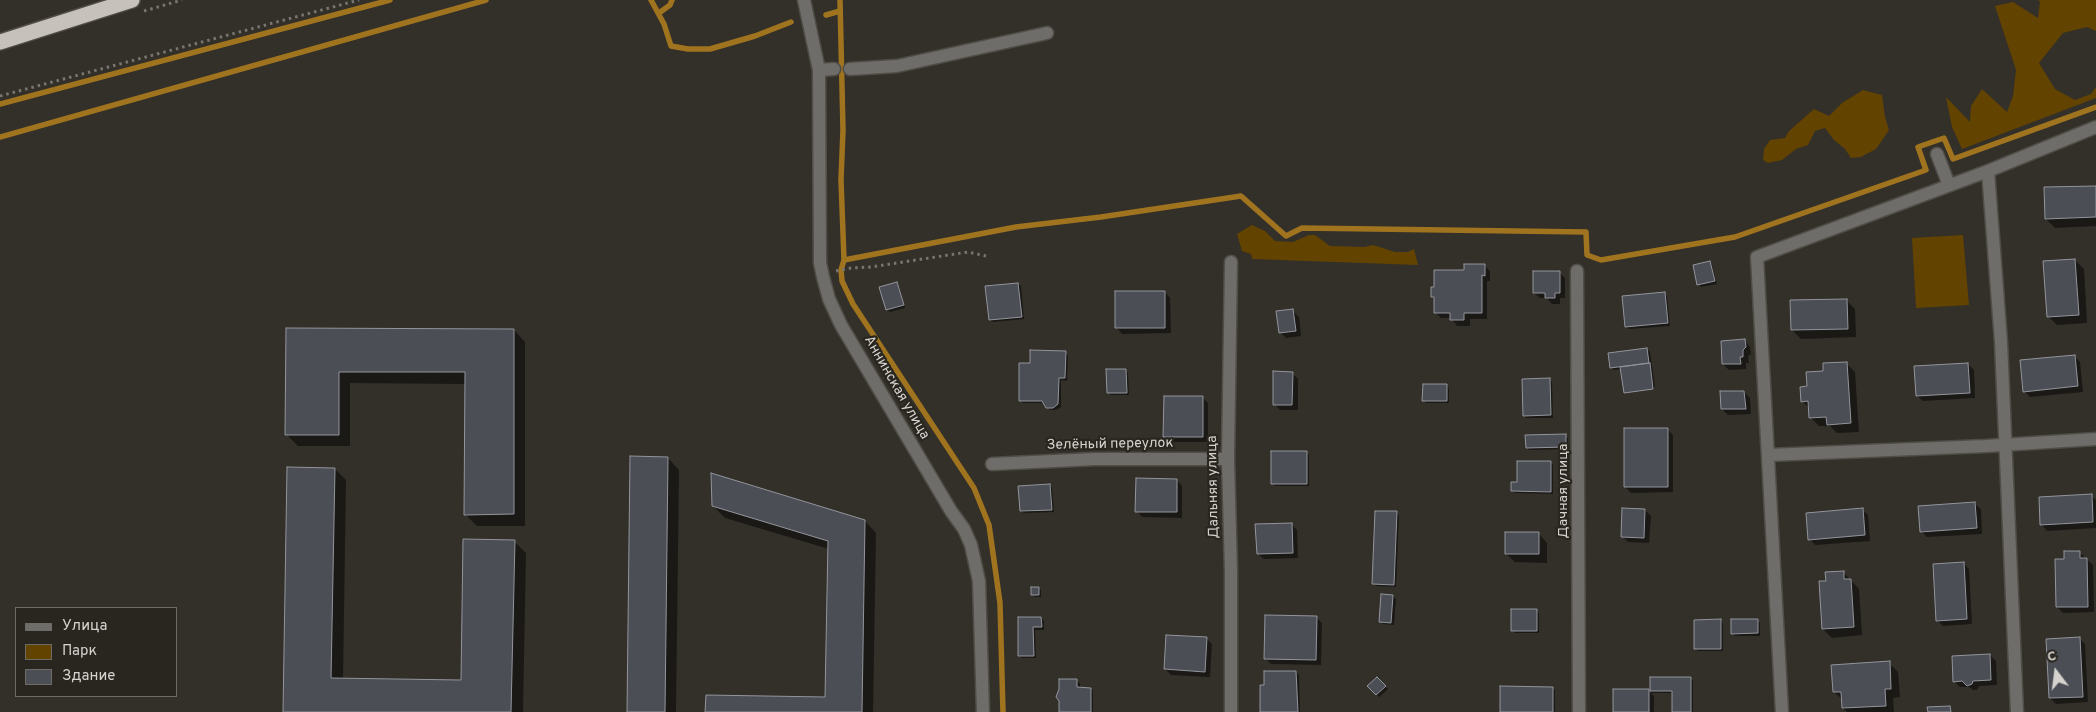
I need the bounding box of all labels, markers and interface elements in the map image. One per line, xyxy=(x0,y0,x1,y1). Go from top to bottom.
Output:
street label: Аннинская улица xyxy=(860,333,932,443)
street label: Зелёный переулок xyxy=(1046,435,1174,455)
street label: Дальняя улица xyxy=(1205,435,1223,539)
street label: Дачная улица xyxy=(1556,444,1572,538)
legend xyxy=(15,607,178,697)
text: Улица xyxy=(62,617,107,636)
text: Парк xyxy=(62,642,97,661)
north arrow xyxy=(2031,647,2081,697)
text: С xyxy=(2045,648,2059,666)
text: Здание xyxy=(62,667,115,686)

